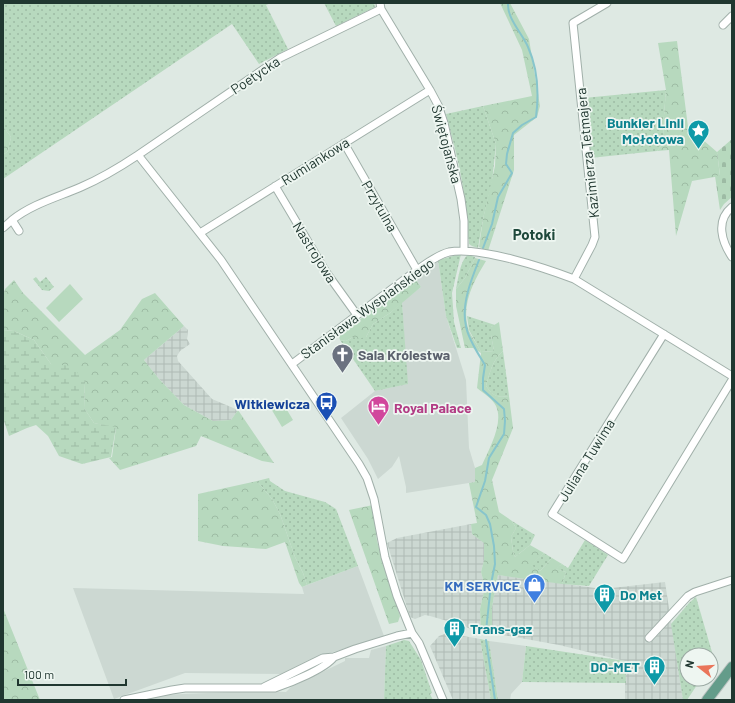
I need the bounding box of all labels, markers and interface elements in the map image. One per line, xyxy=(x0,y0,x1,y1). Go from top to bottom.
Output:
street label: Poetycka xyxy=(227,52,283,98)
street label: Kazimierza Tetmajera xyxy=(572,87,602,219)
street label: Świętojańska xyxy=(428,103,466,185)
place label: Bunkier Linii Mołotowa xyxy=(607,114,684,147)
place icon: Bunkier Linii Mołotowa xyxy=(686,117,712,150)
street label: Rumiankowa xyxy=(278,133,352,189)
street label: Przytulna xyxy=(358,177,402,235)
street label: Nastrojowa xyxy=(290,218,340,286)
district label: Potoki xyxy=(513,225,555,243)
street label: Stanisława Wyspiańskiego xyxy=(297,254,437,362)
church icon: Sala Królestwa xyxy=(329,341,355,374)
place label: Sala Królestwa xyxy=(358,346,450,363)
bus stop icon: Witkiewicza xyxy=(313,390,339,423)
hotel icon: Royal Palace xyxy=(365,394,391,427)
place label: Witkiewicza xyxy=(235,395,310,412)
place label: Royal Palace xyxy=(394,399,472,416)
street label: Juliana Tuwima xyxy=(554,416,618,504)
shop icon: KM SERVICE xyxy=(522,572,548,605)
place label: KM SERVICE xyxy=(445,577,520,594)
building icon: Do Met xyxy=(591,581,617,614)
place label: Do Met xyxy=(620,586,662,603)
building icon: Trans-gaz xyxy=(441,615,467,648)
place label: Trans-gaz xyxy=(470,620,533,637)
north arrow xyxy=(679,647,719,687)
building icon: DO-MET xyxy=(642,653,668,686)
place label: DO-MET xyxy=(591,658,640,675)
text: N xyxy=(682,659,696,669)
scale bar xyxy=(18,661,126,687)
text: 100 m xyxy=(24,667,54,681)

